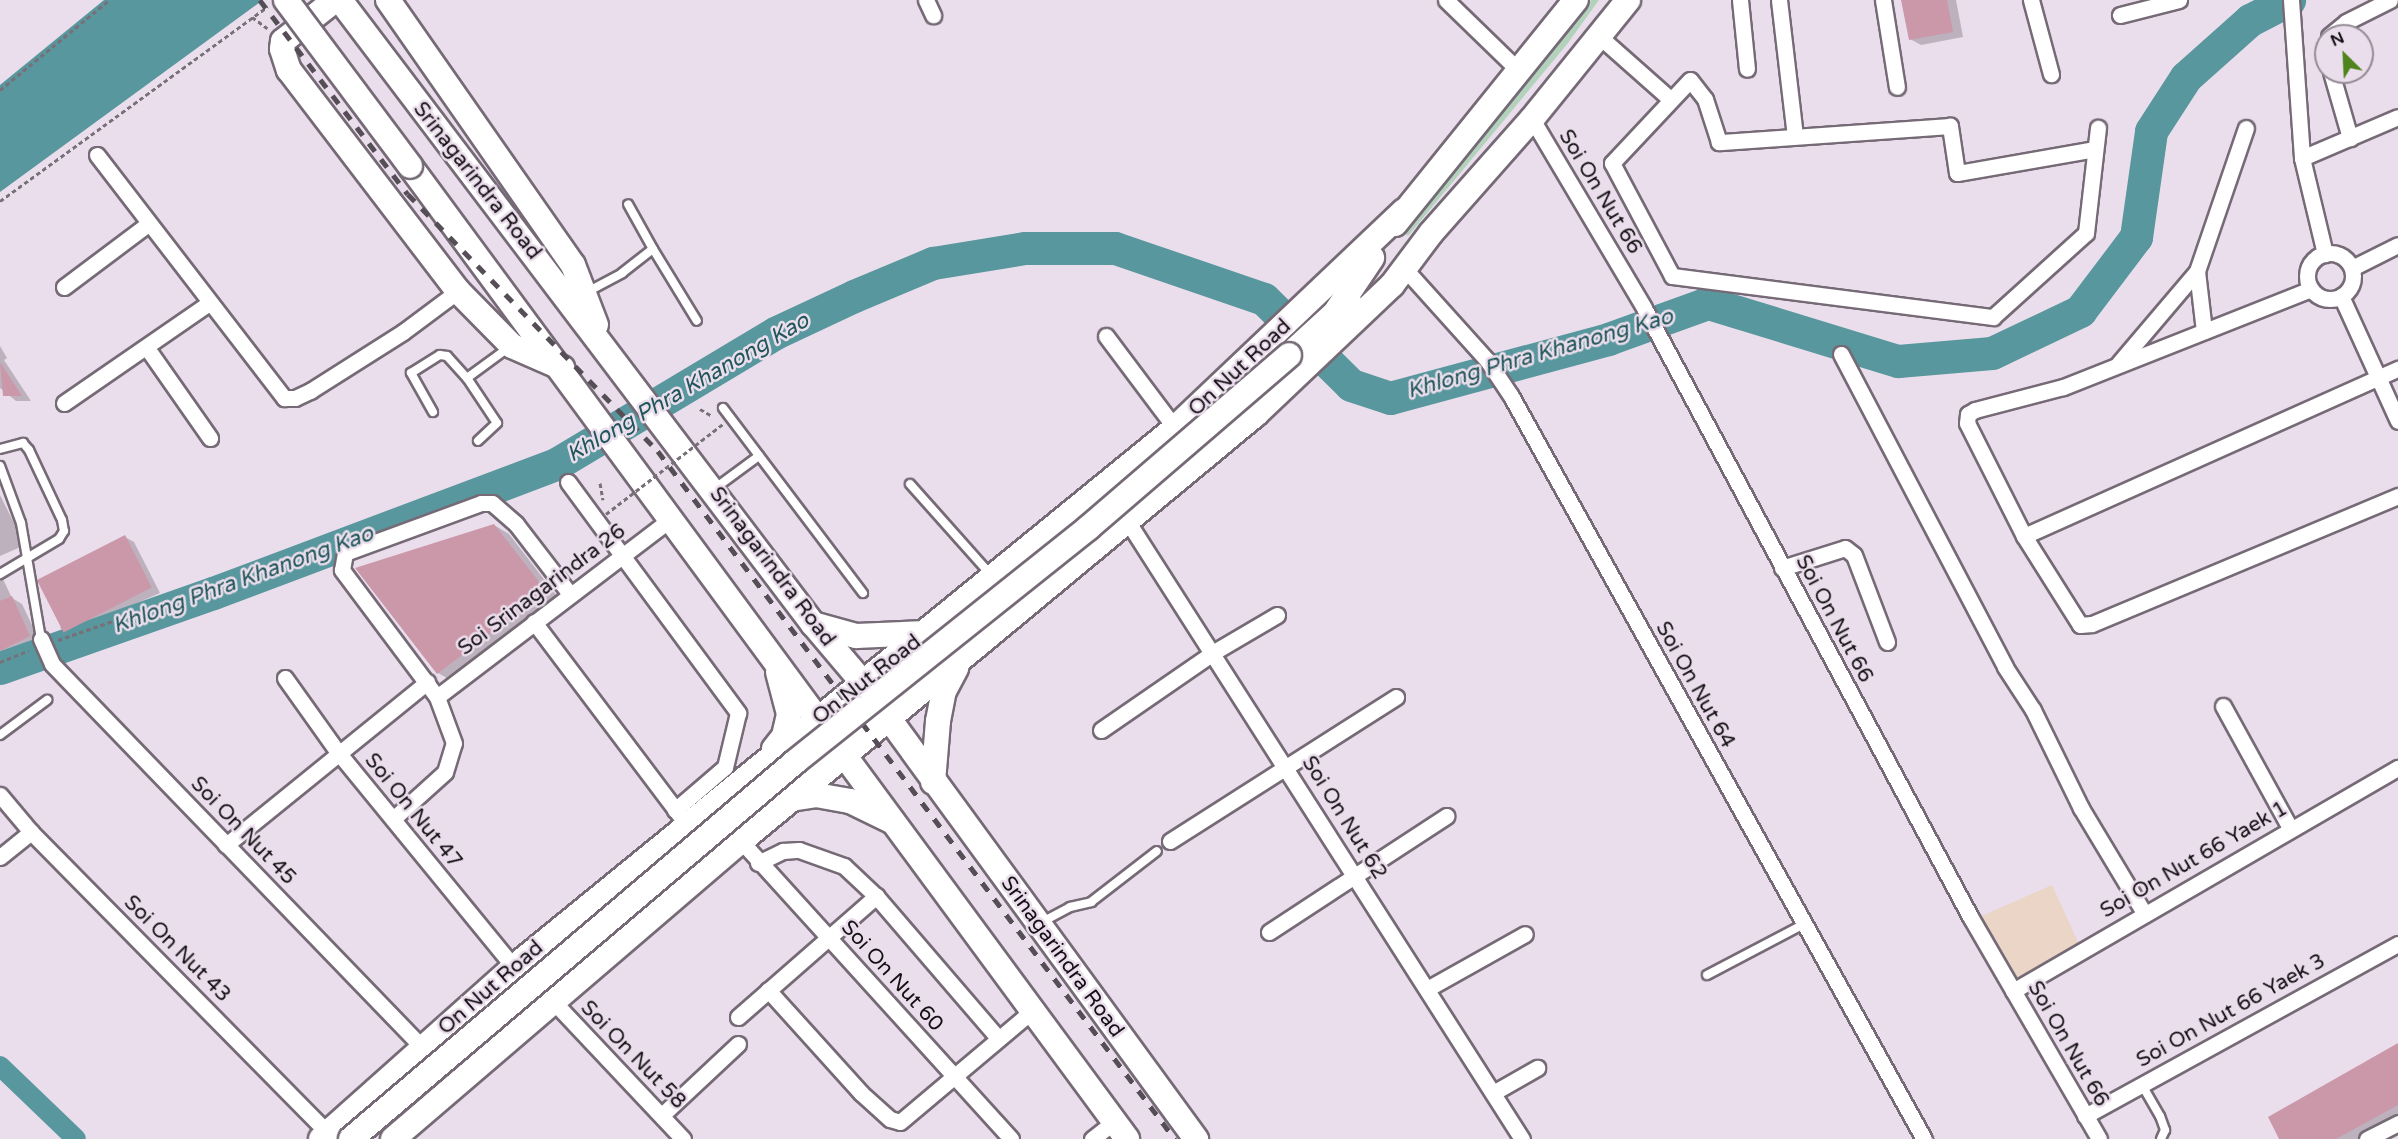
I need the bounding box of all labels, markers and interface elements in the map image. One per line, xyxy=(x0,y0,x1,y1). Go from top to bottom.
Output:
north arrow xyxy=(2314,24,2374,84)
text: N xyxy=(2328,28,2347,51)
street label: Srinagarindra Road xyxy=(408,97,546,265)
street label: Soi On Nut 66 xyxy=(1553,125,1647,259)
water label: Khlong Phra Khanong Kao xyxy=(1404,303,1676,405)
water label: Khlong Phra Khanong Kao xyxy=(562,308,814,468)
street label: On Nut Road xyxy=(1184,314,1296,422)
street label: Srinagarindra Road xyxy=(704,482,840,652)
street label: Soi Srinagarindra 26 xyxy=(453,519,631,661)
water label: Khlong Phra Khanong Kao xyxy=(109,521,377,639)
street label: Soi On Nut 66 xyxy=(1790,551,1878,687)
street label: Soi On Nut 64 xyxy=(1650,617,1740,753)
street label: On Nut Road xyxy=(808,630,926,730)
street label: Soi On Nut 47 xyxy=(359,748,467,874)
street label: Soi On Nut 62 xyxy=(1296,752,1392,884)
street label: Soi On Nut 45 xyxy=(185,772,301,890)
street label: Soi On Nut 66 Yaek 1 xyxy=(2096,796,2292,924)
street label: Srinagarindra Road xyxy=(995,871,1129,1043)
street label: Soi On Nut 43 xyxy=(118,890,236,1008)
street label: Soi On Nut 60 xyxy=(836,915,948,1037)
street label: On Nut Road xyxy=(433,936,549,1040)
street label: Soi On Nut 66 Yaek 3 xyxy=(2132,949,2330,1073)
street label: Soi On Nut 66 xyxy=(2022,977,2114,1111)
street label: Soi On Nut 58 xyxy=(575,996,691,1114)

